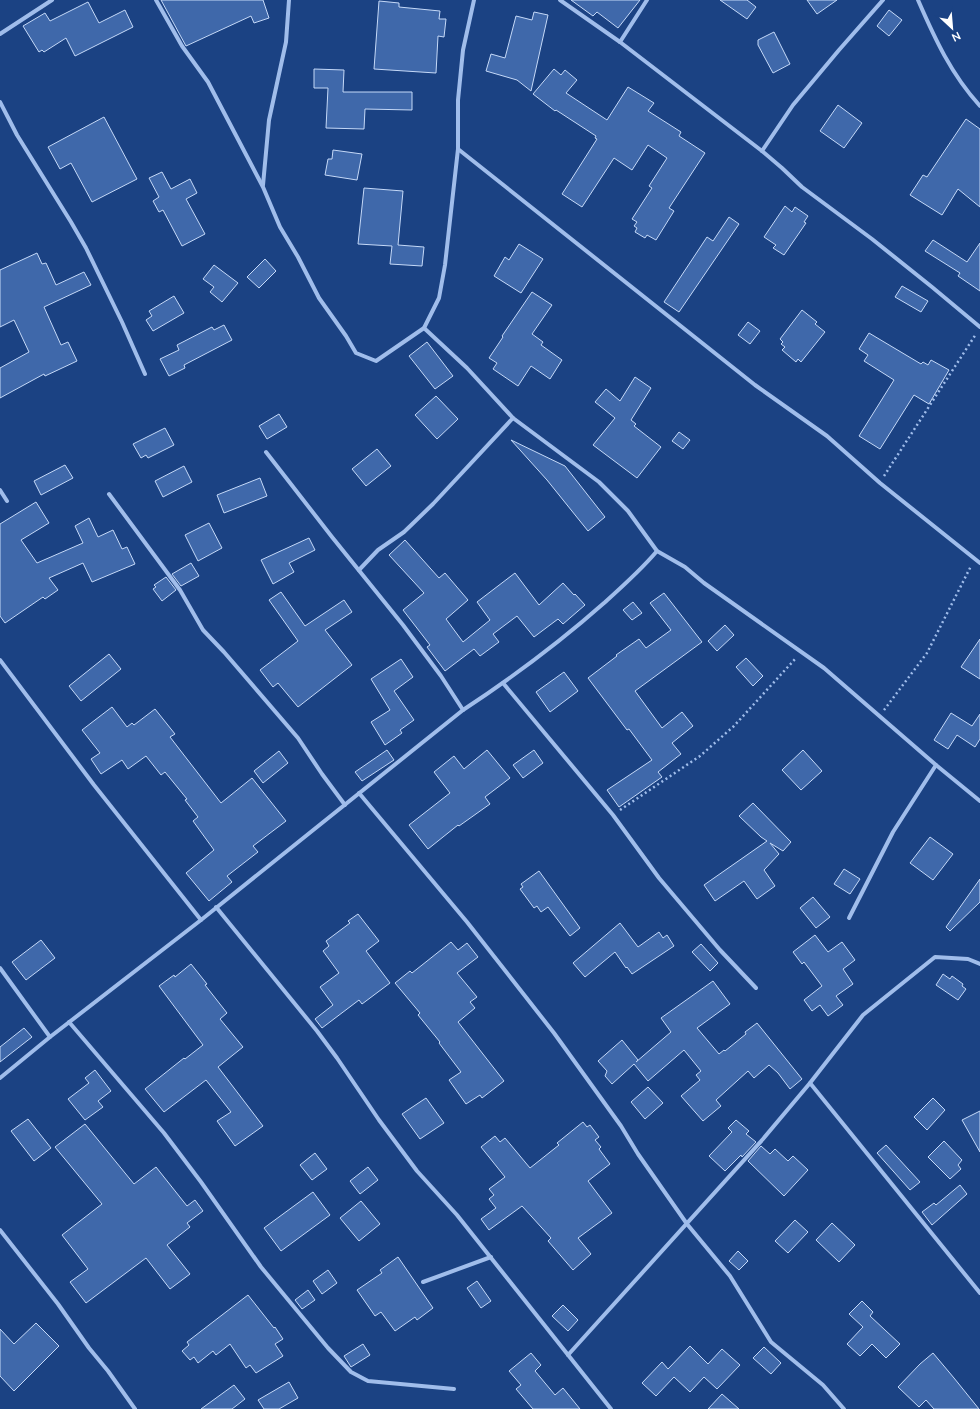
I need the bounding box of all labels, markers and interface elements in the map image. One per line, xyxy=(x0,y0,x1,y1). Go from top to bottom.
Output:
north arrow xyxy=(932,8,972,48)
text: N xyxy=(949,28,963,45)

